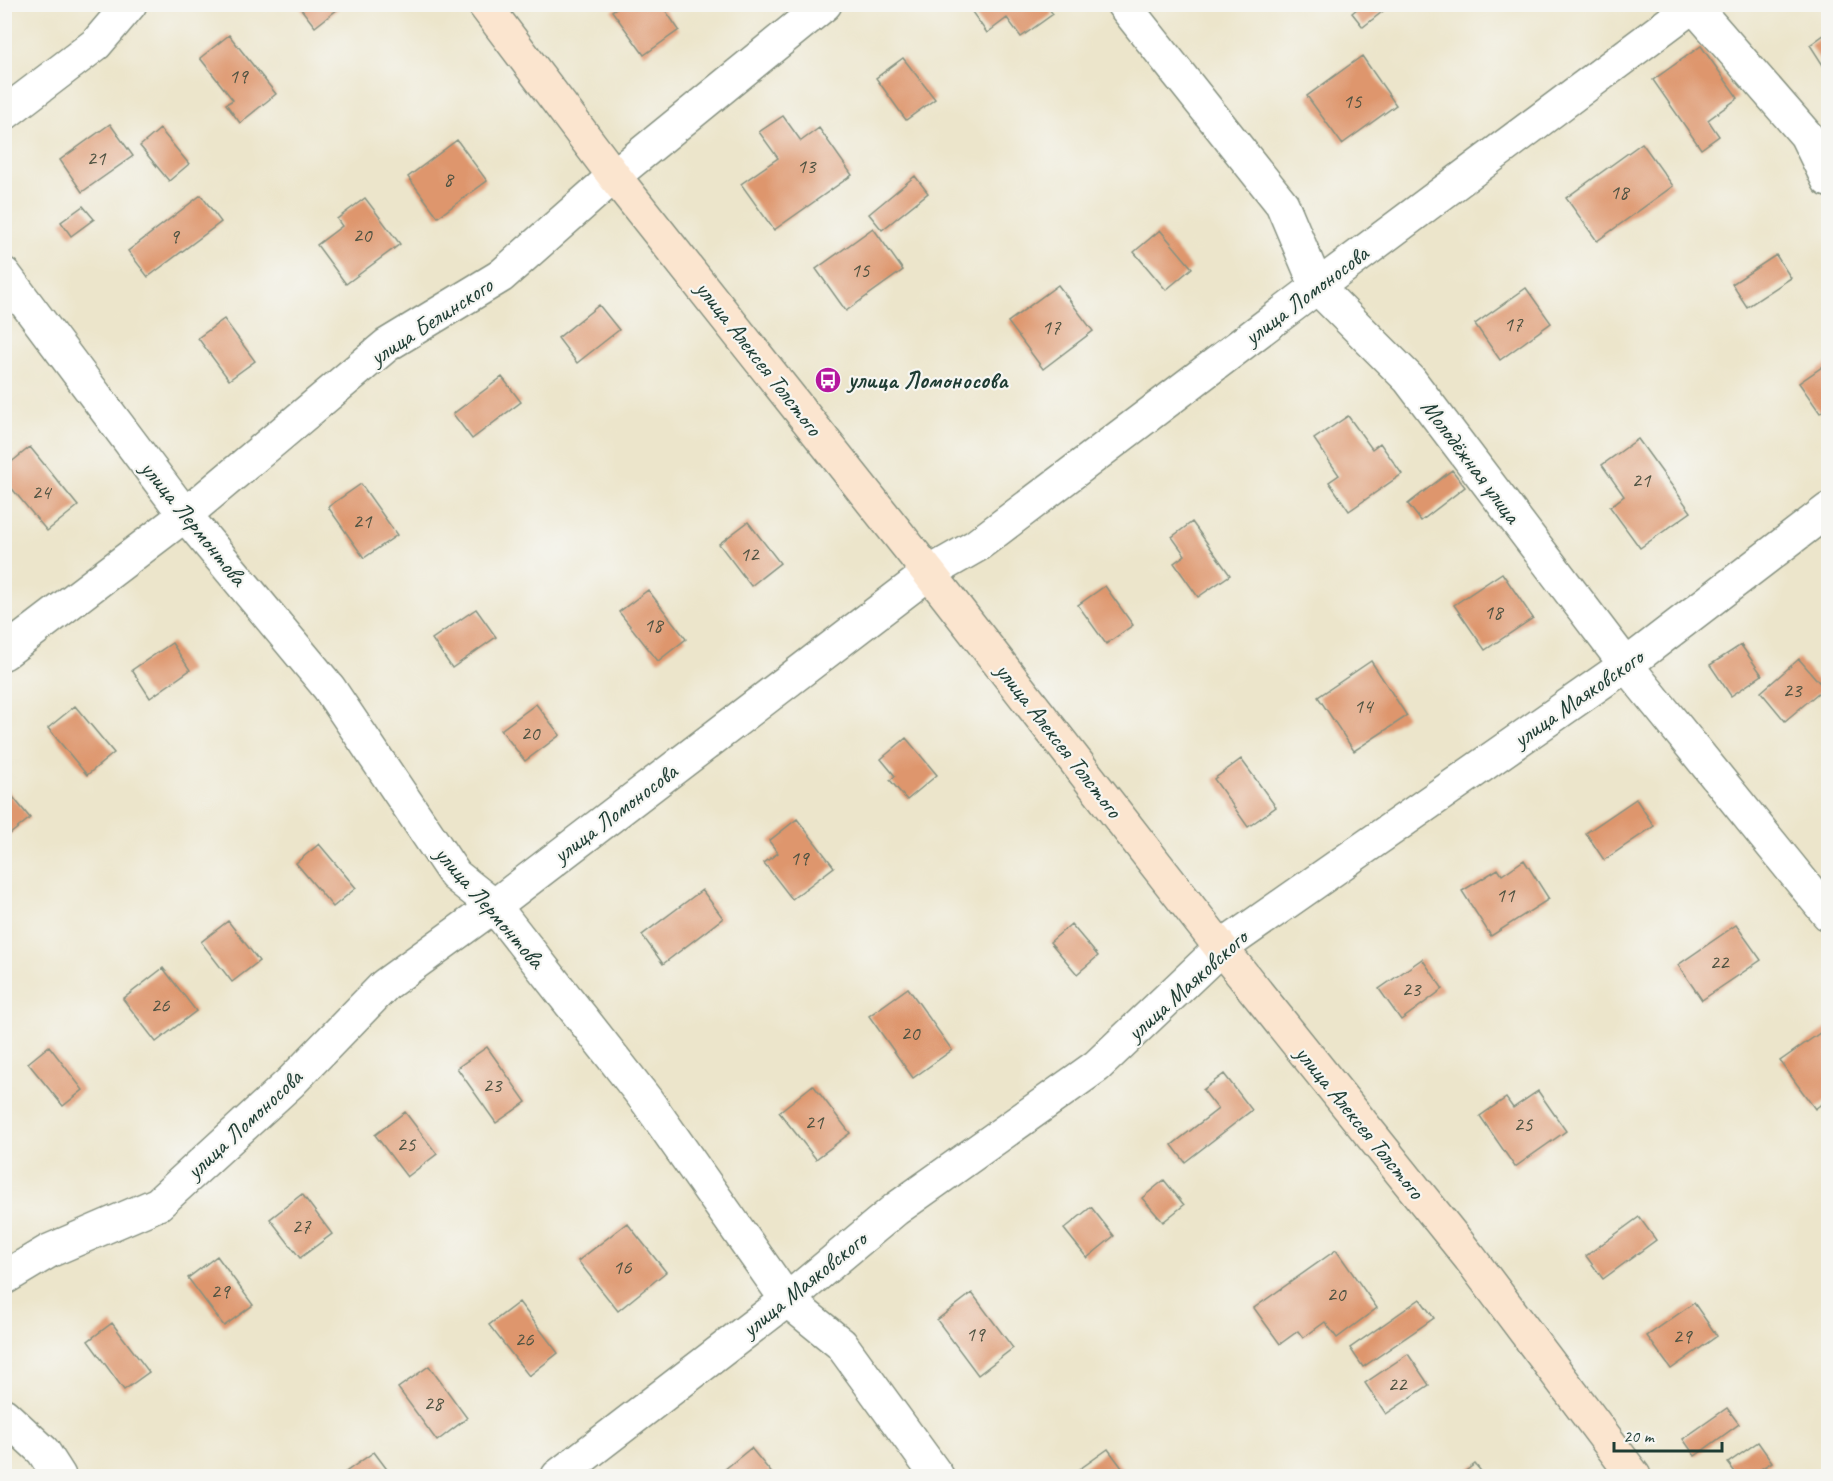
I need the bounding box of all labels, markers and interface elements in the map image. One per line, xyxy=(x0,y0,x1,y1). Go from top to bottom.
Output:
house number: 19 xyxy=(229,63,249,89)
house number: 15 xyxy=(1343,88,1363,114)
house number: 21 xyxy=(87,145,107,171)
house number: 13 xyxy=(797,153,817,179)
house number: 8 xyxy=(443,166,455,192)
house number: 18 xyxy=(1610,179,1631,205)
house number: 20 xyxy=(353,222,373,248)
house number: 9 xyxy=(169,223,180,249)
street label: улица Ломоносова xyxy=(1236,238,1375,353)
house number: 15 xyxy=(851,257,871,283)
street label: улица Белинского xyxy=(362,269,499,373)
street label: улица Алексея Толстого xyxy=(688,273,830,443)
house number: 17 xyxy=(1504,311,1524,337)
house number: 17 xyxy=(1042,314,1062,340)
bus stop icon: улица Ломоносова xyxy=(813,365,843,395)
place label: улица Ломоносова xyxy=(846,365,1009,395)
street label: Молодёжная улица xyxy=(1414,393,1528,530)
street label: улица Лермонтова xyxy=(133,453,255,593)
house number: 21 xyxy=(1632,467,1652,493)
house number: 24 xyxy=(32,479,53,505)
house number: 21 xyxy=(353,508,373,534)
house number: 12 xyxy=(740,541,760,567)
house number: 18 xyxy=(1484,599,1505,625)
house number: 18 xyxy=(644,612,665,638)
street label: улица Маяковского xyxy=(1505,641,1651,755)
street label: улица Алексея Толстого xyxy=(988,655,1130,825)
house number: 23 xyxy=(1783,677,1803,703)
house number: 14 xyxy=(1354,693,1375,719)
house number: 20 xyxy=(521,720,541,746)
street label: улица Ломоносова xyxy=(545,756,684,871)
street label: улица Лермонтова xyxy=(427,838,553,976)
house number: 19 xyxy=(790,845,810,871)
house number: 11 xyxy=(1496,882,1516,908)
street label: улица Маяковского xyxy=(1119,921,1256,1049)
house number: 22 xyxy=(1710,949,1730,975)
house number: 23 xyxy=(1402,976,1422,1002)
house number: 26 xyxy=(151,992,170,1018)
house number: 20 xyxy=(901,1020,921,1046)
street label: улица Алексея Толстого xyxy=(1288,1038,1432,1206)
street label: улица Ломоносова xyxy=(178,1062,309,1187)
house number: 23 xyxy=(483,1072,503,1098)
house number: 21 xyxy=(805,1109,825,1135)
house number: 25 xyxy=(1514,1111,1534,1137)
house number: 25 xyxy=(397,1131,417,1157)
house number: 27 xyxy=(292,1213,312,1239)
street label: улица Маяковского xyxy=(734,1223,875,1345)
house number: 16 xyxy=(613,1254,632,1280)
house number: 29 xyxy=(211,1278,231,1304)
house number: 20 xyxy=(1327,1281,1347,1307)
house number: 19 xyxy=(966,1321,986,1347)
house number: 29 xyxy=(1673,1323,1693,1349)
house number: 26 xyxy=(515,1326,534,1352)
house number: 22 xyxy=(1388,1371,1408,1397)
house number: 28 xyxy=(424,1390,445,1416)
scale bar xyxy=(1614,1415,1722,1453)
text: 20 m xyxy=(1623,1425,1656,1447)

